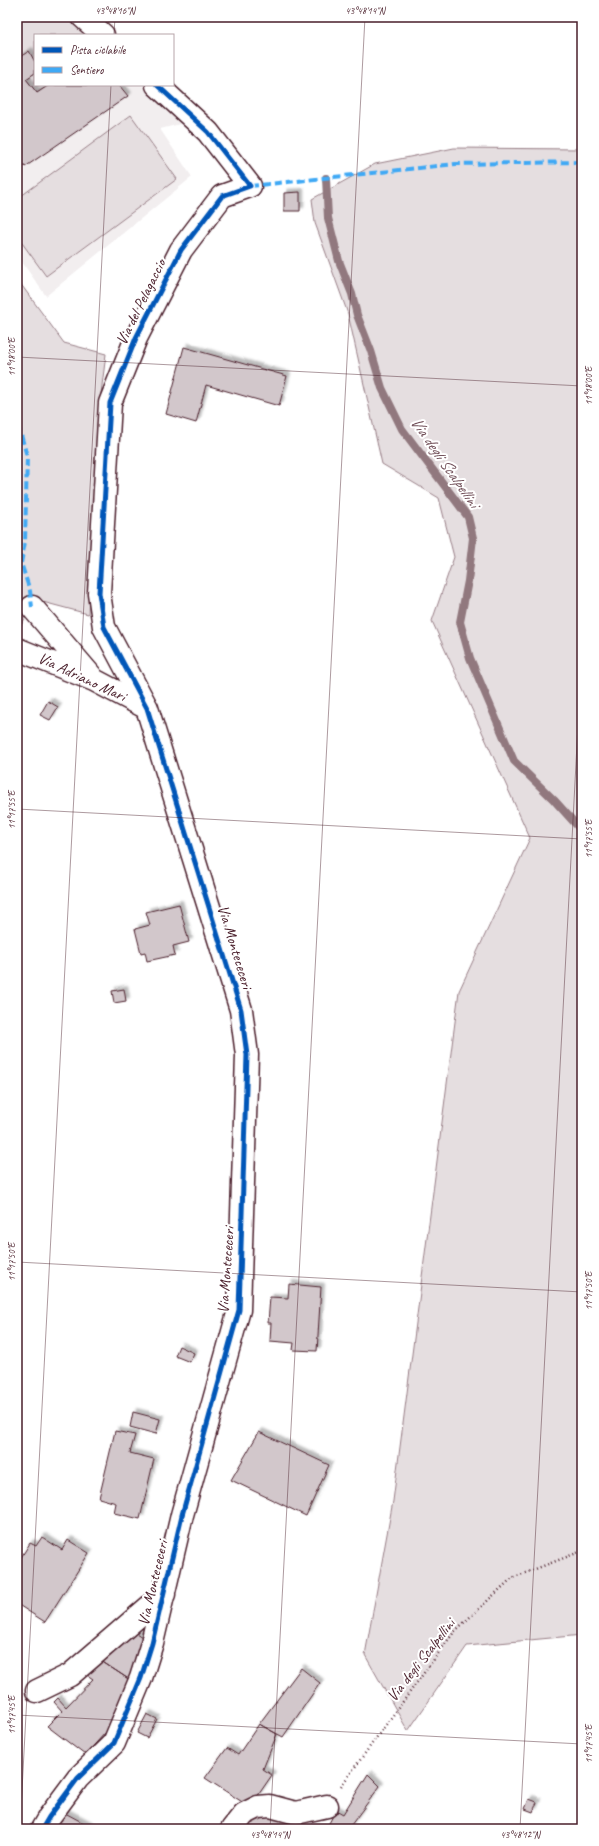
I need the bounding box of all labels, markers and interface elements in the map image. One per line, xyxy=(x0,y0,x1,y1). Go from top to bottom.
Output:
text: 43°48'16"N xyxy=(95,4,137,17)
text: 43°48'14"N xyxy=(345,4,387,17)
legend xyxy=(34,34,174,86)
text: Pista ciclabile xyxy=(70,42,126,58)
text: Sentiero xyxy=(70,62,104,78)
street label: Via del Pelagaccio xyxy=(112,254,171,348)
text: 11°18'00"E xyxy=(5,336,18,376)
text: 11°18'00"E xyxy=(582,365,595,405)
water label: Via degli Scalpellini xyxy=(406,412,486,515)
street label: Via Adriano Mari xyxy=(35,648,131,707)
text: 11°17'55"E xyxy=(5,789,18,829)
text: 11°17'55"E xyxy=(582,818,595,858)
street label: Via Montececeri xyxy=(213,903,258,993)
street label: Via Montececeri xyxy=(213,1224,239,1314)
text: 11°17'50"E xyxy=(5,1241,18,1281)
text: 11°17'50"E xyxy=(582,1270,595,1310)
street label: Via Montececeri xyxy=(133,1537,173,1628)
street label: Via degli Scalpellini xyxy=(382,1613,461,1706)
text: 11°17'45"E xyxy=(5,1694,18,1734)
text: 11°17'45"E xyxy=(582,1723,595,1763)
text: 43°48'14"N xyxy=(250,1828,292,1841)
text: 43°48'12"N xyxy=(500,1828,542,1841)

